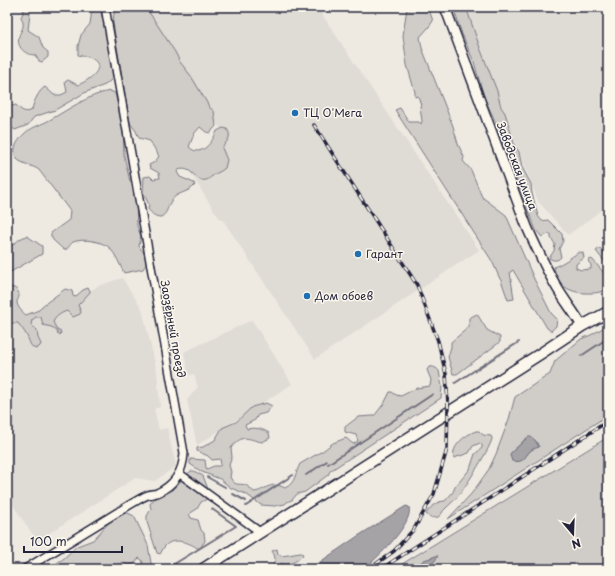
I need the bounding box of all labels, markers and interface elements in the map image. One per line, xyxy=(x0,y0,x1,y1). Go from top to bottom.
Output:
place label: ТЦ О'Мега xyxy=(303,104,362,121)
marker: ТЦ О'Мега xyxy=(290,108,300,118)
street label: Заводская улица xyxy=(493,119,542,212)
place label: Гарант xyxy=(366,245,403,262)
marker: Гарант xyxy=(353,249,363,259)
street label: Заозёрный проезд xyxy=(157,279,190,379)
place label: Дом обоев xyxy=(314,287,374,304)
marker: Дом обоев xyxy=(302,291,312,301)
north arrow xyxy=(553,514,593,554)
scale bar xyxy=(24,528,122,554)
text: 100 m xyxy=(30,532,67,550)
text: N xyxy=(569,534,583,553)

